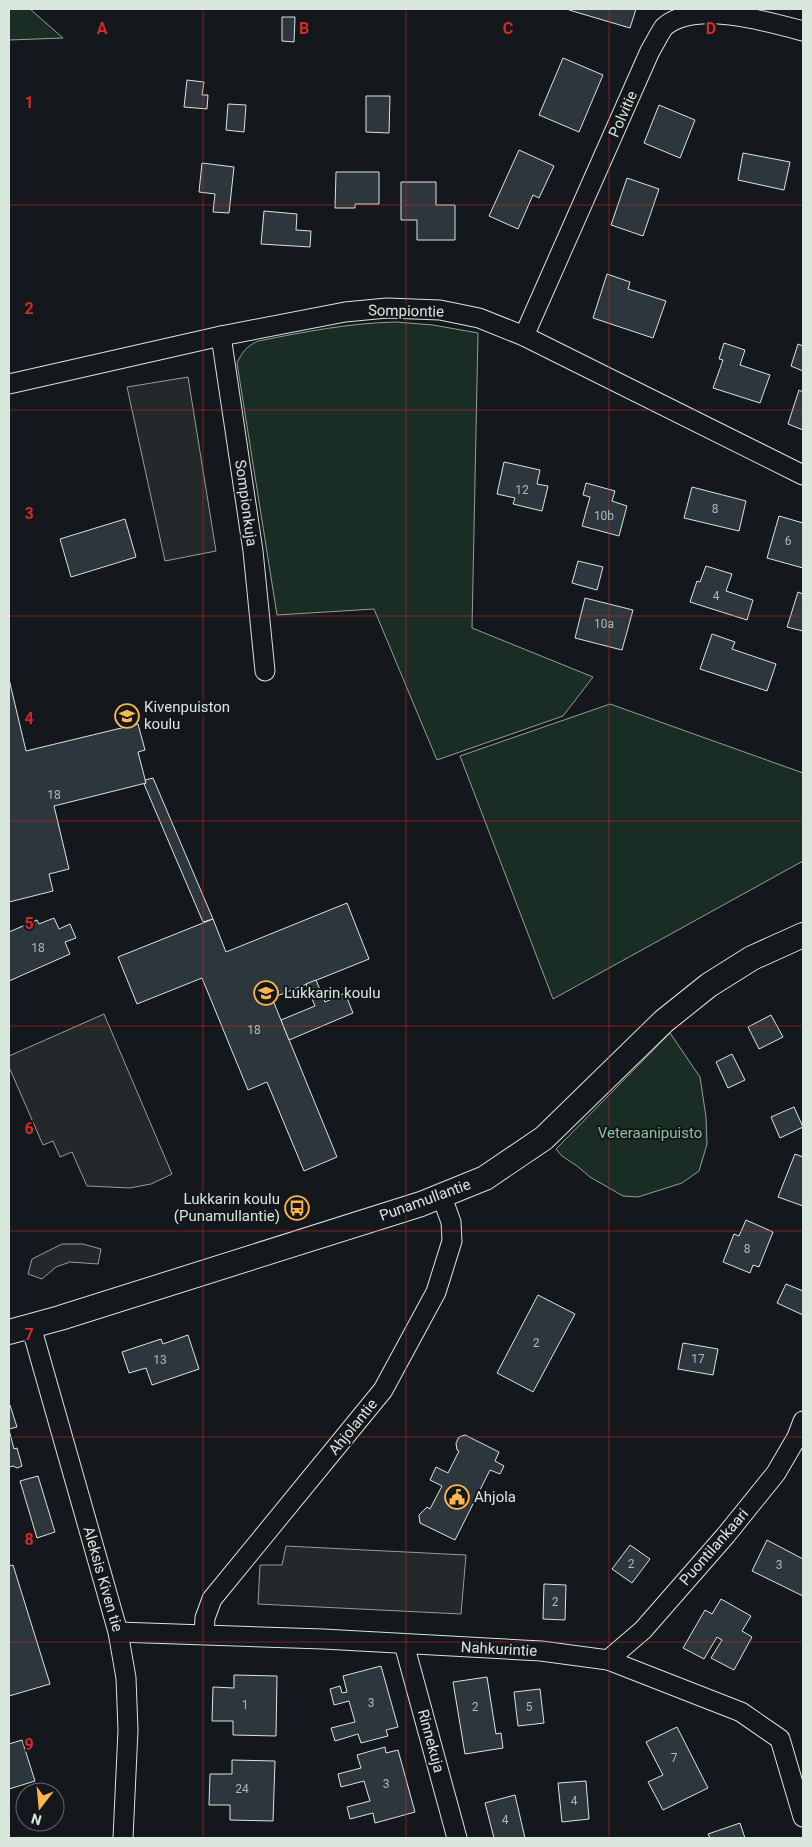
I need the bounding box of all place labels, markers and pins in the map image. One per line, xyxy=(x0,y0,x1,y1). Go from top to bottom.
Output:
place label: Kivenpuiston koulu xyxy=(144,698,230,733)
school or university icon: Kivenpuiston koulu xyxy=(114,703,140,729)
school or university icon: Lukkarin koulu xyxy=(253,980,279,1006)
place label: Lukkarin koulu xyxy=(284,984,380,1002)
place label: Lukkarin koulu (Punamullantie) xyxy=(174,1190,280,1225)
bus stop icon: Lukkarin koulu (Punamullantie) xyxy=(284,1195,310,1221)
public building icon: Ahjola xyxy=(444,1484,470,1510)
place label: Ahjola xyxy=(474,1488,516,1506)

